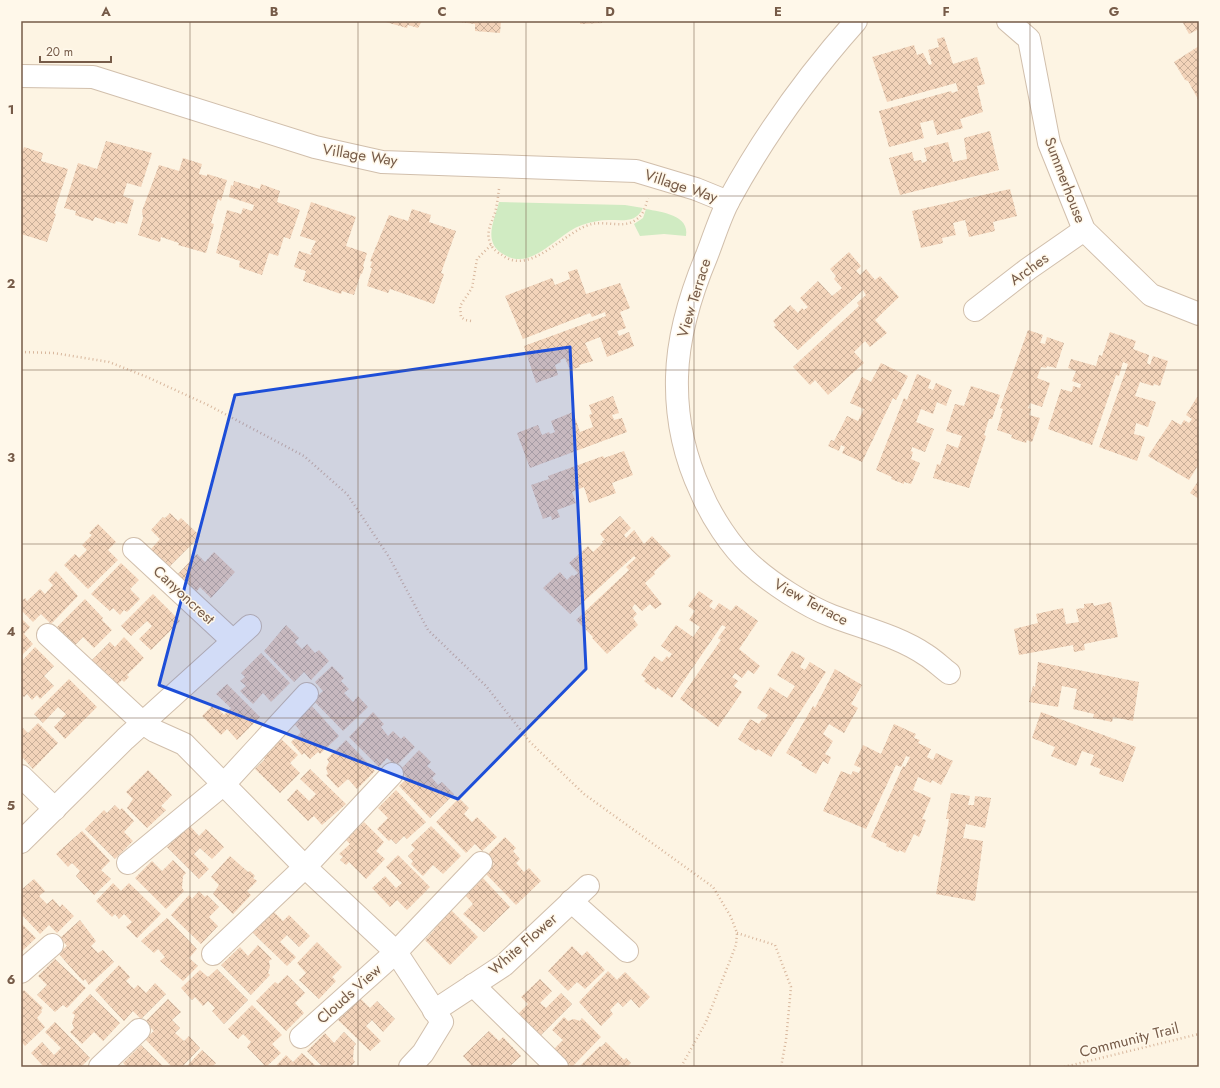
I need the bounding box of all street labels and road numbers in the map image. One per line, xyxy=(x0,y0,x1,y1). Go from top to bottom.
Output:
street label: Summerhouse xyxy=(1039,134,1092,226)
street label: Village Way xyxy=(321,138,400,172)
street label: Village Way xyxy=(642,164,721,208)
street label: Arches xyxy=(1005,247,1053,291)
street label: View Terrace xyxy=(672,256,717,340)
street label: Canyoncrest xyxy=(148,561,220,630)
street label: View Terrace xyxy=(770,573,852,631)
street label: White Flower xyxy=(484,908,563,980)
street label: Clouds View xyxy=(312,958,387,1029)
street label: Community Trail xyxy=(1077,1017,1181,1063)

